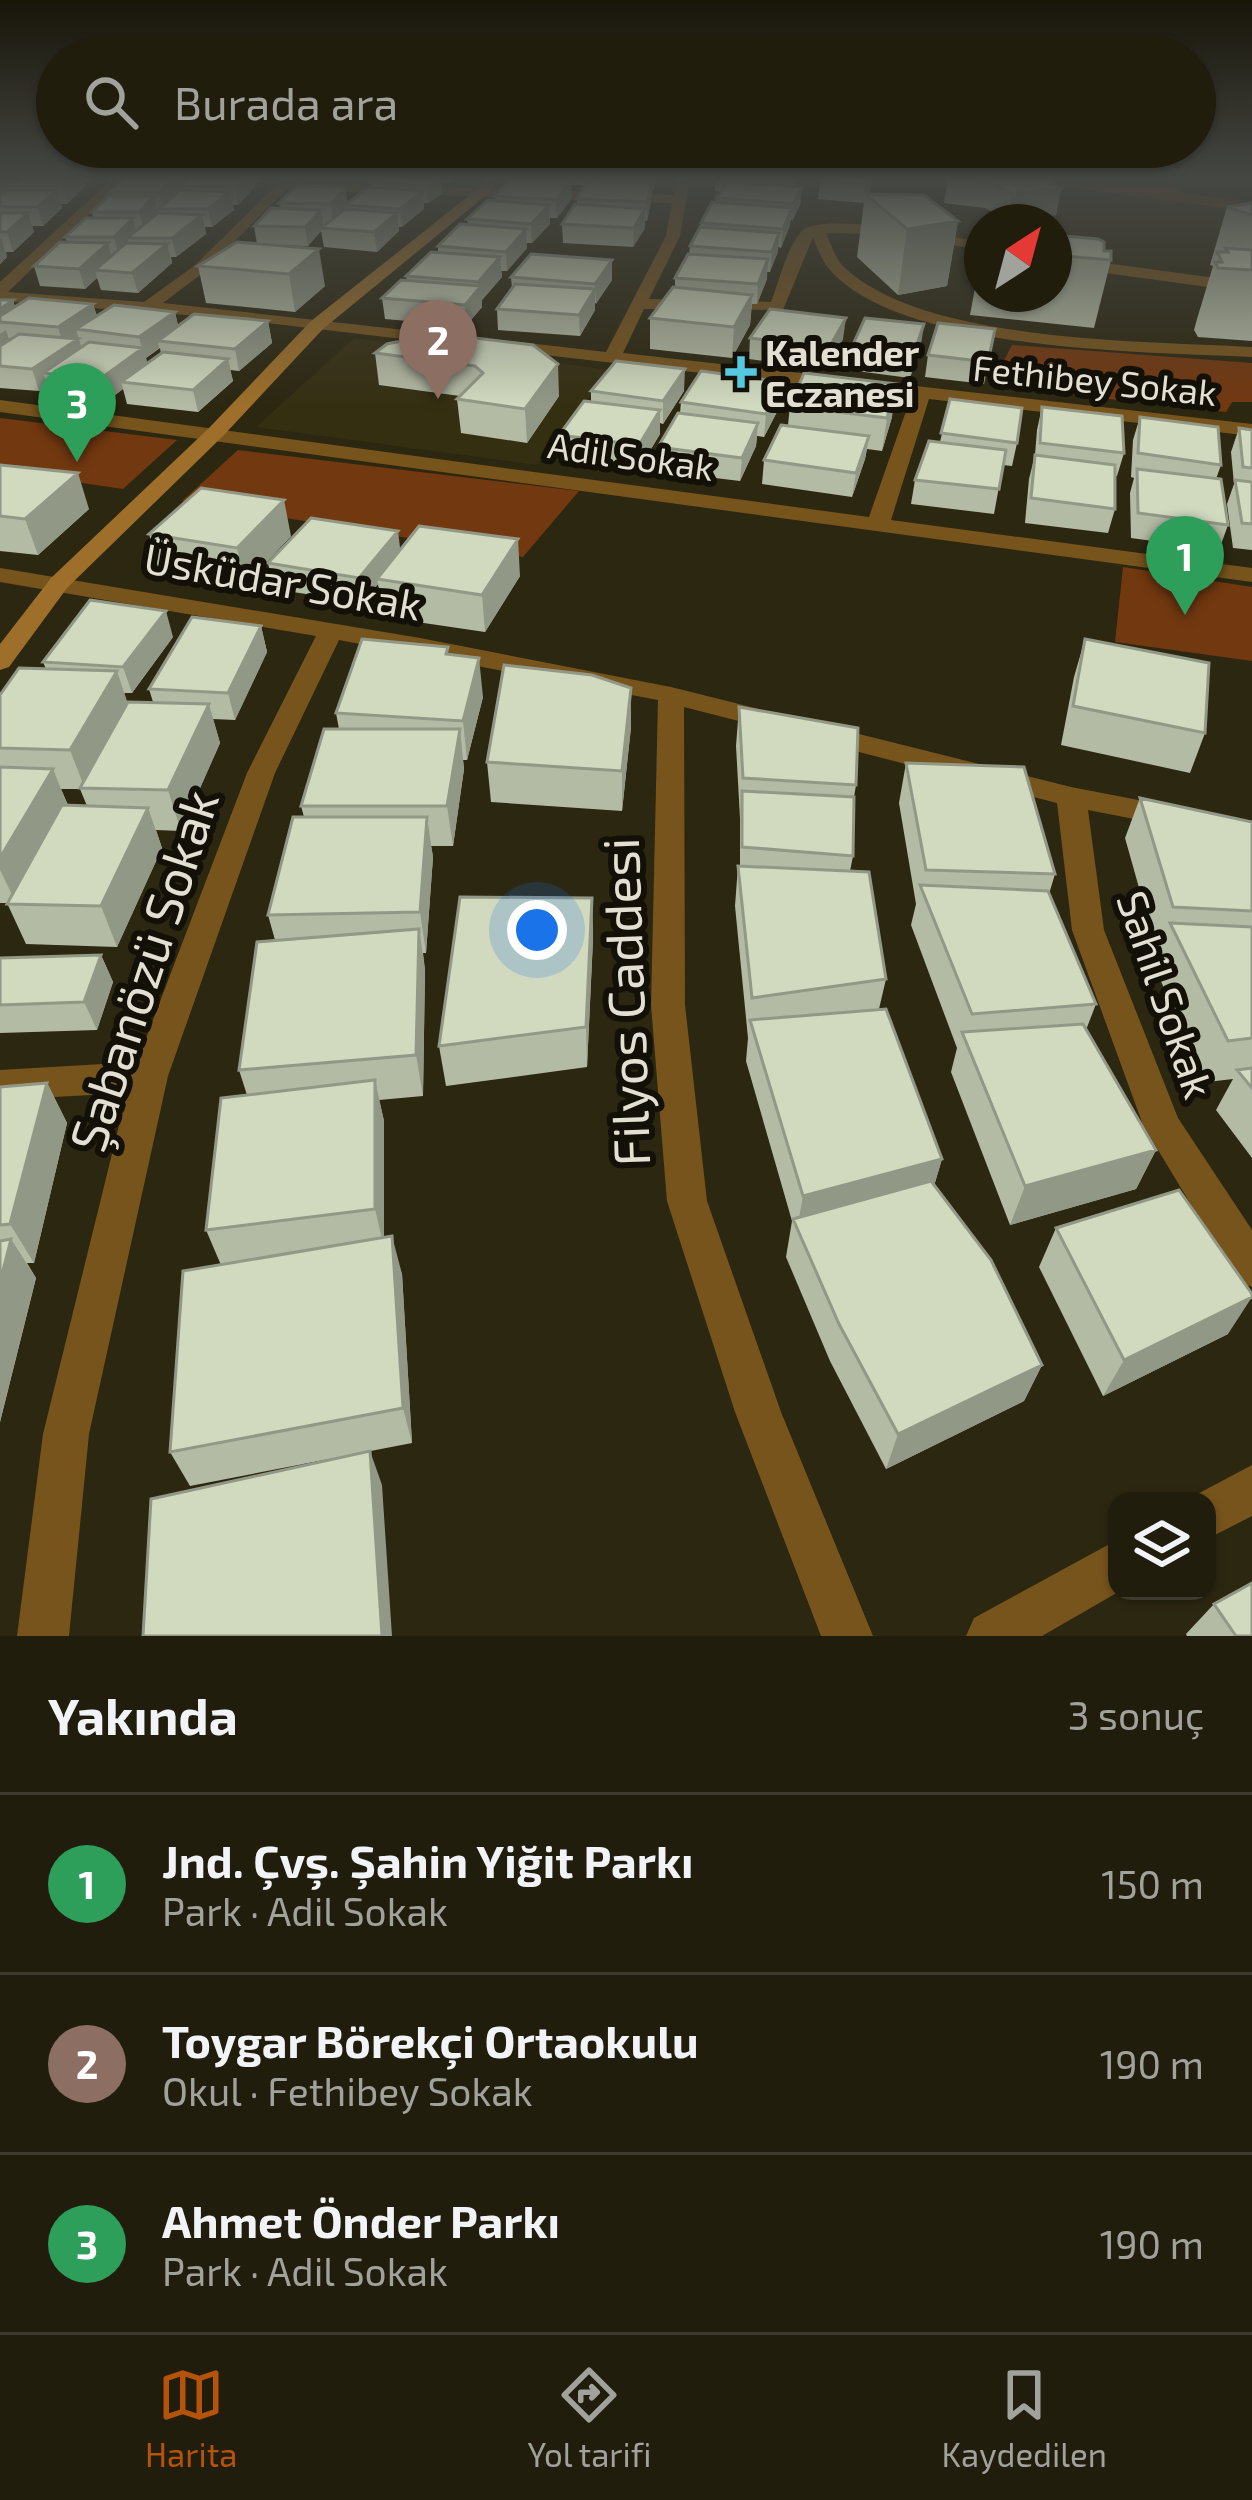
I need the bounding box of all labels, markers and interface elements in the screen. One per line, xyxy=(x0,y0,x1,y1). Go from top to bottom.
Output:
search box xyxy=(36,36,1216,168)
icon: search xyxy=(78,69,144,135)
text: Burada ara xyxy=(174,75,398,129)
north arrow xyxy=(964,204,1072,312)
pin: 2 xyxy=(399,300,477,399)
place label: Kalender Eczanesi xyxy=(765,330,920,414)
street label: Fethibey Sokak xyxy=(971,345,1219,413)
marker: Kalender Eczanesi xyxy=(728,359,754,385)
pin: 3 xyxy=(38,363,116,462)
street label: Adil Sokak xyxy=(545,422,717,488)
pin: 1 xyxy=(1146,516,1224,615)
street label: Üsküdar Sokak xyxy=(141,531,425,629)
street label: Şabanözü Sokak xyxy=(55,782,233,1160)
street label: Filyos Caddesi xyxy=(588,837,660,1167)
street label: Sahil Sokak xyxy=(1108,884,1226,1104)
your location xyxy=(507,900,567,960)
map controls xyxy=(1108,1492,1216,1600)
button: layers xyxy=(1108,1492,1216,1600)
text: Yakında xyxy=(48,1684,238,1745)
text: 3 sonuç xyxy=(1068,1691,1204,1738)
text: Jnd. Çvş. Şahin Yiğit Parkı xyxy=(162,1833,694,1887)
text: 1 xyxy=(79,1860,95,1907)
text: 150 m xyxy=(1101,1860,1204,1907)
text: Park · Adil Sokak xyxy=(162,1887,448,1934)
text: Toygar Börekçi Ortaokulu xyxy=(162,2013,699,2067)
text: 2 xyxy=(76,2040,98,2087)
text: 190 m xyxy=(1100,2040,1204,2087)
text: Okul · Fethibey Sokak xyxy=(162,2067,533,2114)
text: Ahmet Önder Parkı xyxy=(162,2193,560,2247)
text: 3 xyxy=(76,2220,98,2267)
text: 190 m xyxy=(1100,2220,1204,2267)
text: Park · Adil Sokak xyxy=(162,2247,448,2294)
tab: Harita xyxy=(145,2362,237,2474)
tab: Yol tarifi xyxy=(527,2362,651,2474)
tab: Kaydedilen xyxy=(942,2362,1107,2474)

